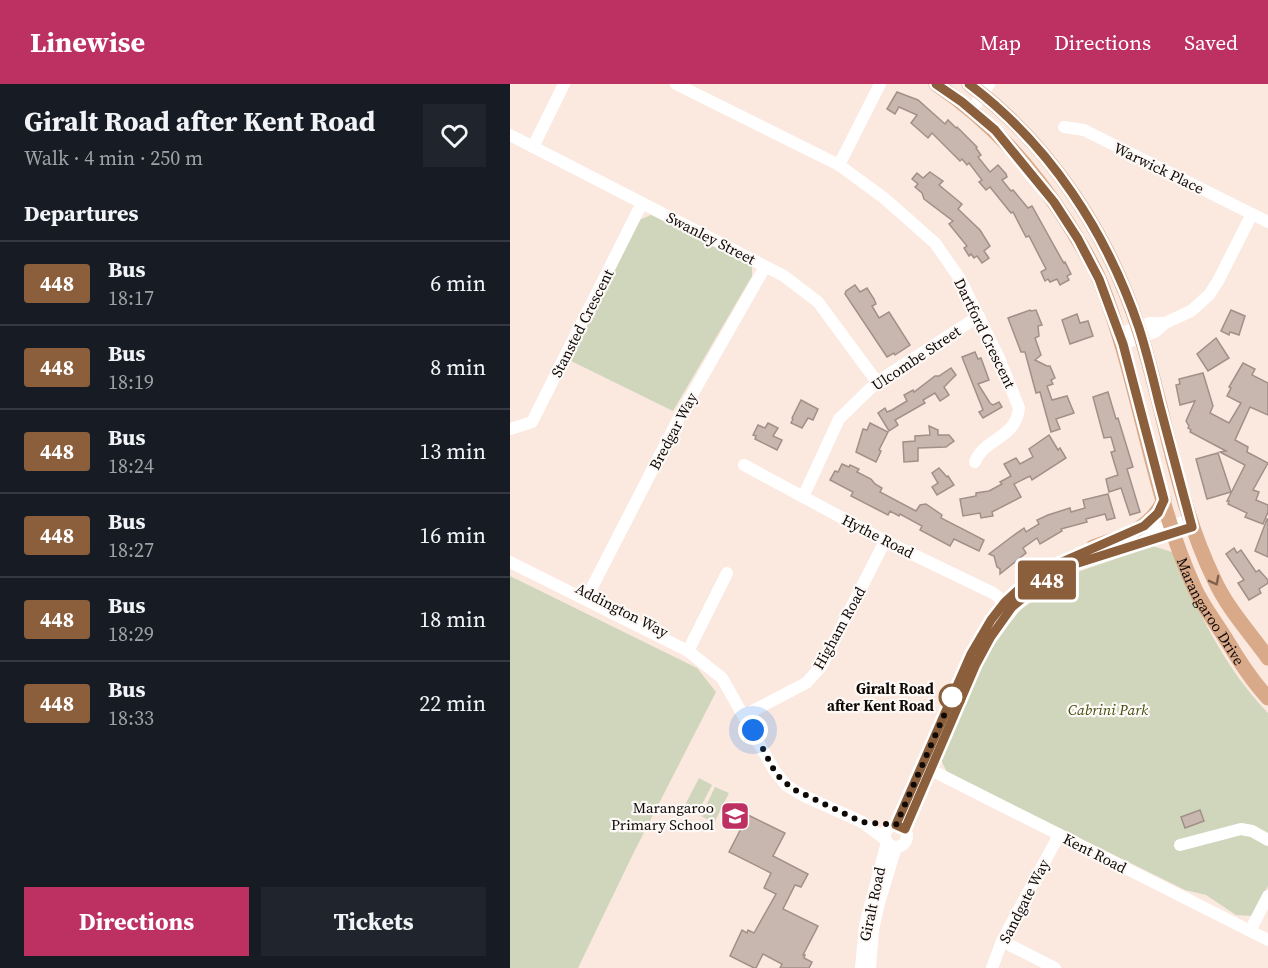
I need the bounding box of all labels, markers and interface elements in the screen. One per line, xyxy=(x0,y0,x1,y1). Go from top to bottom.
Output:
text: Linewise xyxy=(30,23,145,61)
text: Map xyxy=(980,28,1021,57)
text: Directions xyxy=(1054,28,1151,57)
text: Saved xyxy=(1184,28,1238,57)
text: Giralt Road after Kent Road xyxy=(24,102,375,140)
button: heart xyxy=(423,104,486,167)
street label: Warwick Place xyxy=(1110,137,1208,199)
text: Walk · 4 min · 250 m xyxy=(24,144,203,172)
text: Departures xyxy=(24,198,138,228)
street label: Swanley Street xyxy=(663,207,759,269)
text: Bus xyxy=(108,254,145,284)
street label: Stansted Crescent xyxy=(546,265,618,381)
text: 6 min xyxy=(430,268,486,298)
text: 448 xyxy=(40,269,74,298)
street label: Dartford Crescent xyxy=(949,275,1021,392)
text: 18:17 xyxy=(108,284,154,312)
street label: Ulcombe Street xyxy=(867,320,965,396)
text: Bus xyxy=(108,338,145,368)
text: 8 min xyxy=(430,352,486,382)
text: 448 xyxy=(40,353,74,382)
text: 18:19 xyxy=(108,368,154,396)
street label: Bredgar Way xyxy=(644,388,702,473)
text: Bus xyxy=(108,422,145,452)
text: 13 min xyxy=(419,436,486,466)
text: 448 xyxy=(40,437,74,466)
text: 18:24 xyxy=(108,452,154,480)
text: Bus xyxy=(108,506,145,536)
street label: Hythe Road xyxy=(838,509,918,563)
text: 16 min xyxy=(419,520,486,550)
text: 448 xyxy=(40,521,74,550)
text: 18:27 xyxy=(108,536,154,564)
street label: Marangaroo Drive xyxy=(1172,554,1250,669)
line badge: 448 xyxy=(1012,560,1082,600)
text: 448 xyxy=(1030,566,1064,595)
one-way arrow xyxy=(1208,575,1219,585)
street label: Addington Way xyxy=(572,578,672,643)
street label: Higham Road xyxy=(808,582,871,673)
text: Bus xyxy=(108,590,145,620)
text: 18 min xyxy=(419,604,486,634)
text: 448 xyxy=(40,605,74,634)
text: 18:29 xyxy=(108,620,154,648)
text: Bus xyxy=(108,674,145,704)
place label: Giralt Road after Kent Road xyxy=(827,678,934,716)
marker: Giralt Road after Kent Road xyxy=(939,684,965,710)
text: 22 min xyxy=(419,688,486,718)
text: 448 xyxy=(40,689,74,718)
park label: Cabrini Park xyxy=(1068,699,1149,720)
text: 18:33 xyxy=(108,704,154,732)
your location xyxy=(738,715,768,745)
place label: Marangaroo Primary School xyxy=(611,797,715,835)
school or university icon: Marangaroo Primary School xyxy=(719,800,751,832)
street label: Kent Road xyxy=(1060,828,1131,878)
street label: Sandgate Way xyxy=(994,855,1054,947)
street label: Giralt Road xyxy=(854,864,890,943)
button: Directions xyxy=(24,887,249,956)
button: Tickets xyxy=(261,887,486,956)

